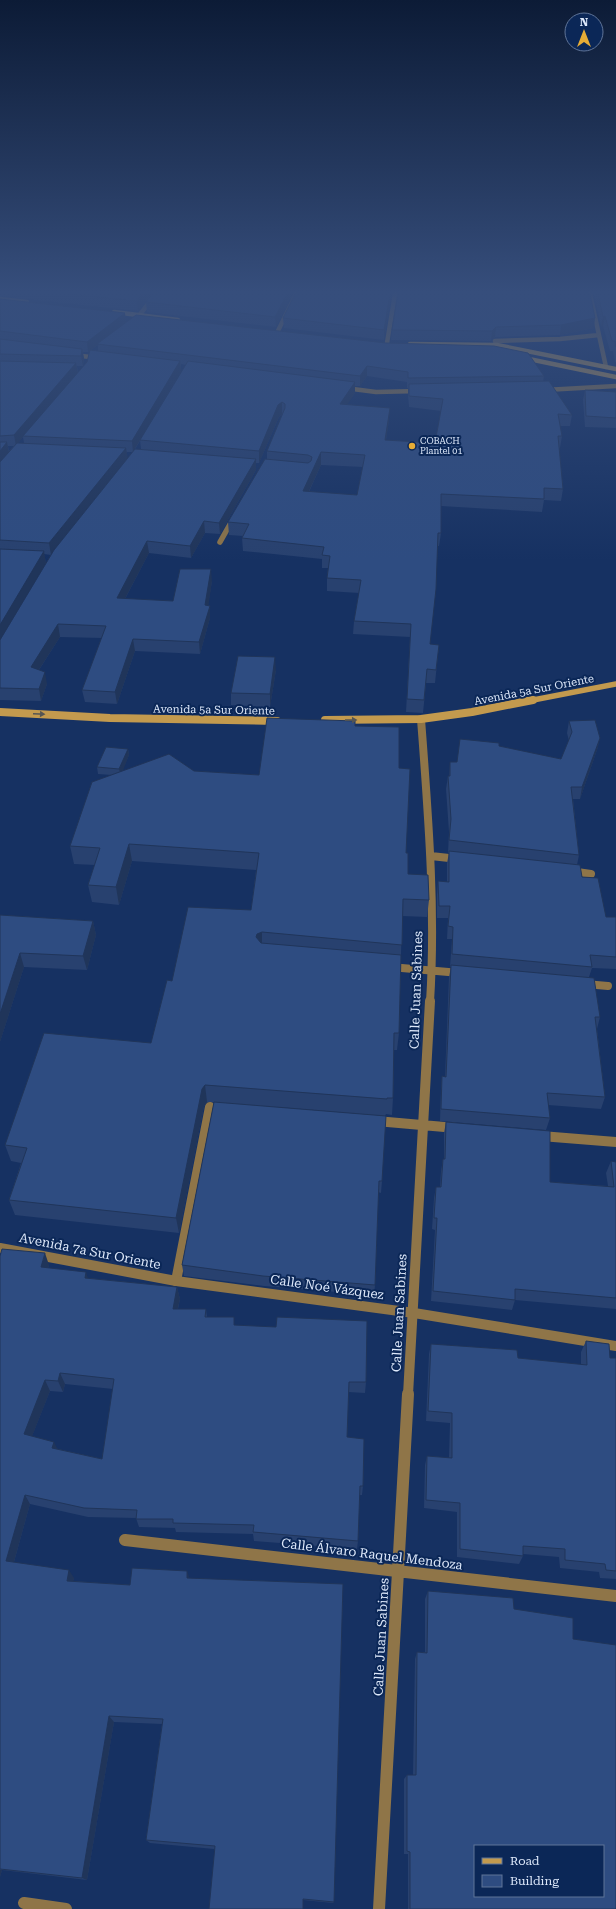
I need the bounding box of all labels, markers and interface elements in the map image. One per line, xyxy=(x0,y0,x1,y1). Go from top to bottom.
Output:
north arrow xyxy=(564,12,604,52)
text: N xyxy=(580,16,589,29)
place label: COBACH Plantel 01 xyxy=(420,436,462,456)
marker: COBACH Plantel 01 xyxy=(407,441,417,451)
street label: Avenida 5a Sur Oriente xyxy=(473,672,595,708)
street label: Avenida 5a Sur Oriente xyxy=(153,702,275,718)
one-way arrow xyxy=(33,710,45,717)
one-way arrow xyxy=(345,717,358,723)
street label: Calle Juan Sabines xyxy=(406,931,426,1049)
street label: Avenida 7a Sur Oriente xyxy=(18,1230,162,1272)
street label: Calle Juan Sabines xyxy=(388,1254,410,1372)
street label: Calle Noé Vázquez xyxy=(269,1272,385,1302)
street label: Calle Álvaro Raquel Mendoza xyxy=(280,1534,464,1573)
street label: Calle Juan Sabines xyxy=(370,1578,392,1696)
legend xyxy=(474,1845,604,1897)
text: Road xyxy=(510,1854,540,1868)
text: Building xyxy=(510,1874,559,1888)

